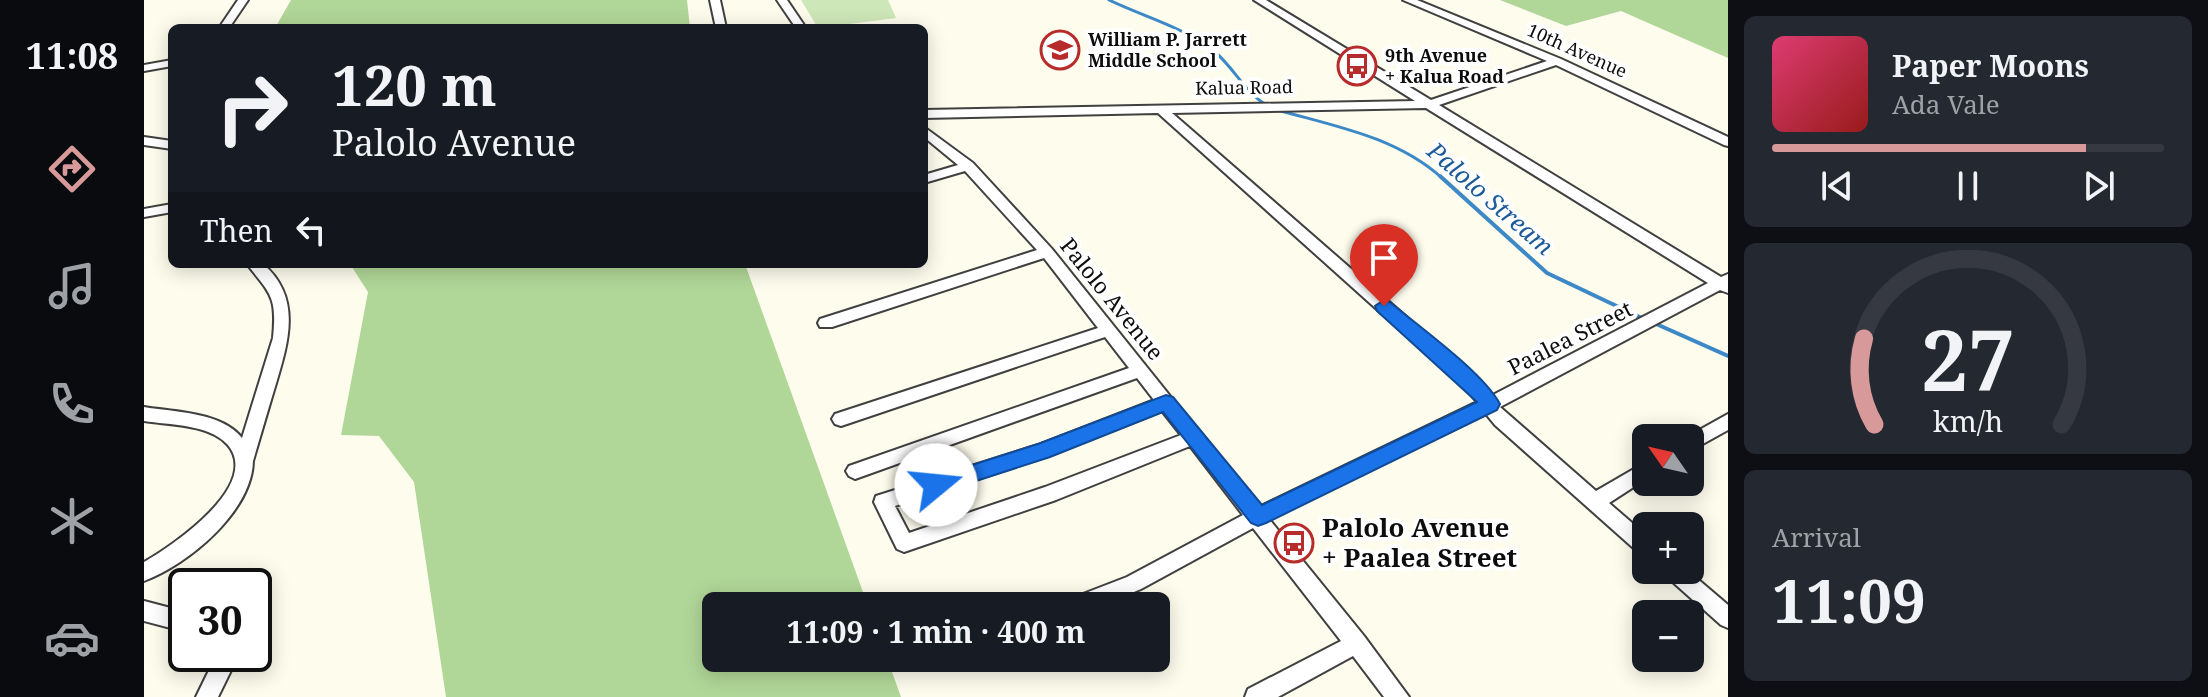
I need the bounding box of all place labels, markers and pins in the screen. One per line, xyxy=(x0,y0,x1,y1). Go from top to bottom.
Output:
place label: William P. Jarrett Middle School xyxy=(1088,27,1247,72)
school or university icon: William P. Jarrett Middle School xyxy=(1039,29,1081,71)
place label: 9th Avenue + Kalua Road xyxy=(1385,43,1504,88)
bus stop icon: 9th Avenue + Kalua Road xyxy=(1336,45,1378,87)
pin xyxy=(1350,224,1418,306)
place label: Palolo Avenue + Paalea Street xyxy=(1322,509,1518,575)
bus stop icon: Palolo Avenue + Paalea Street xyxy=(1273,522,1315,564)

